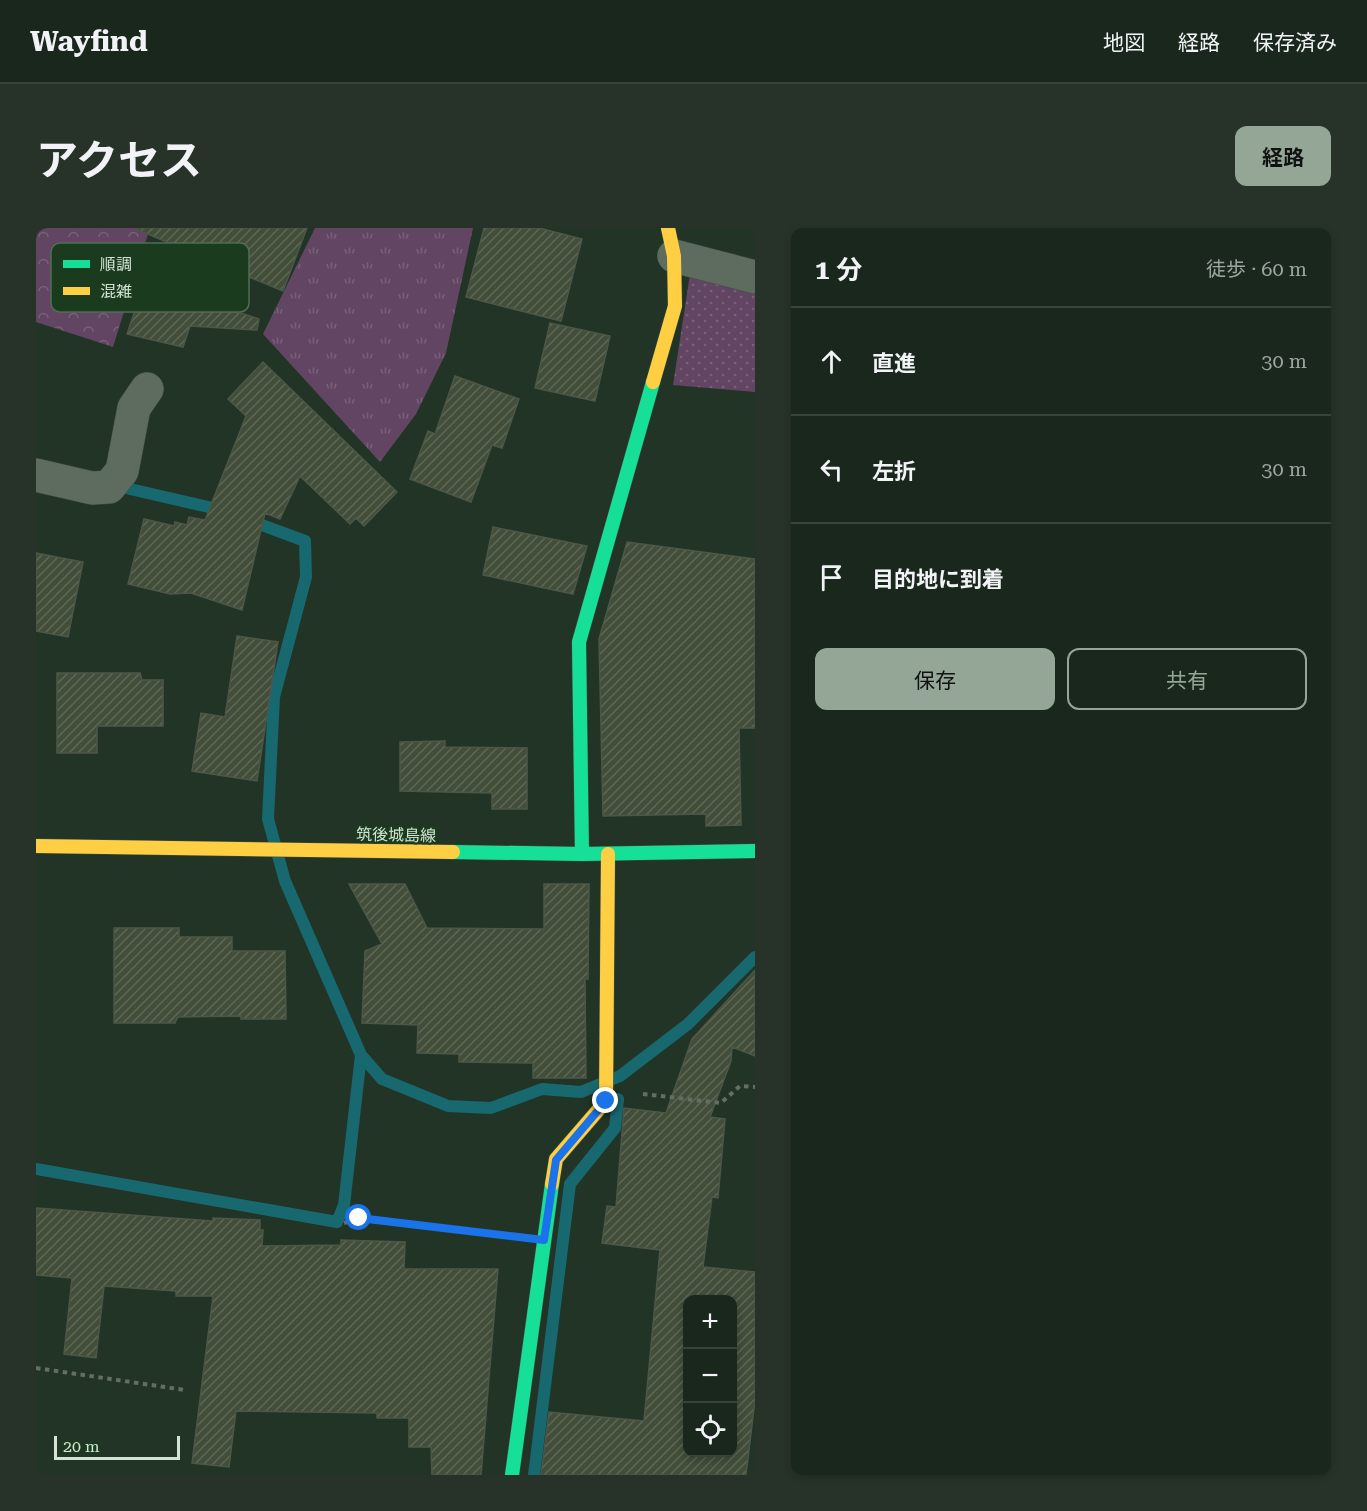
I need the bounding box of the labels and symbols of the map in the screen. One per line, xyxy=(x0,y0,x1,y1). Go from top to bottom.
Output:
legend xyxy=(51,243,249,312)
text: 順調 xyxy=(100,255,132,274)
text: 混雑 xyxy=(100,282,132,301)
street label: 筑後城島線 xyxy=(356,825,436,845)
route end xyxy=(592,1087,618,1113)
route start xyxy=(345,1204,371,1230)
scale bar xyxy=(54,1433,180,1460)

